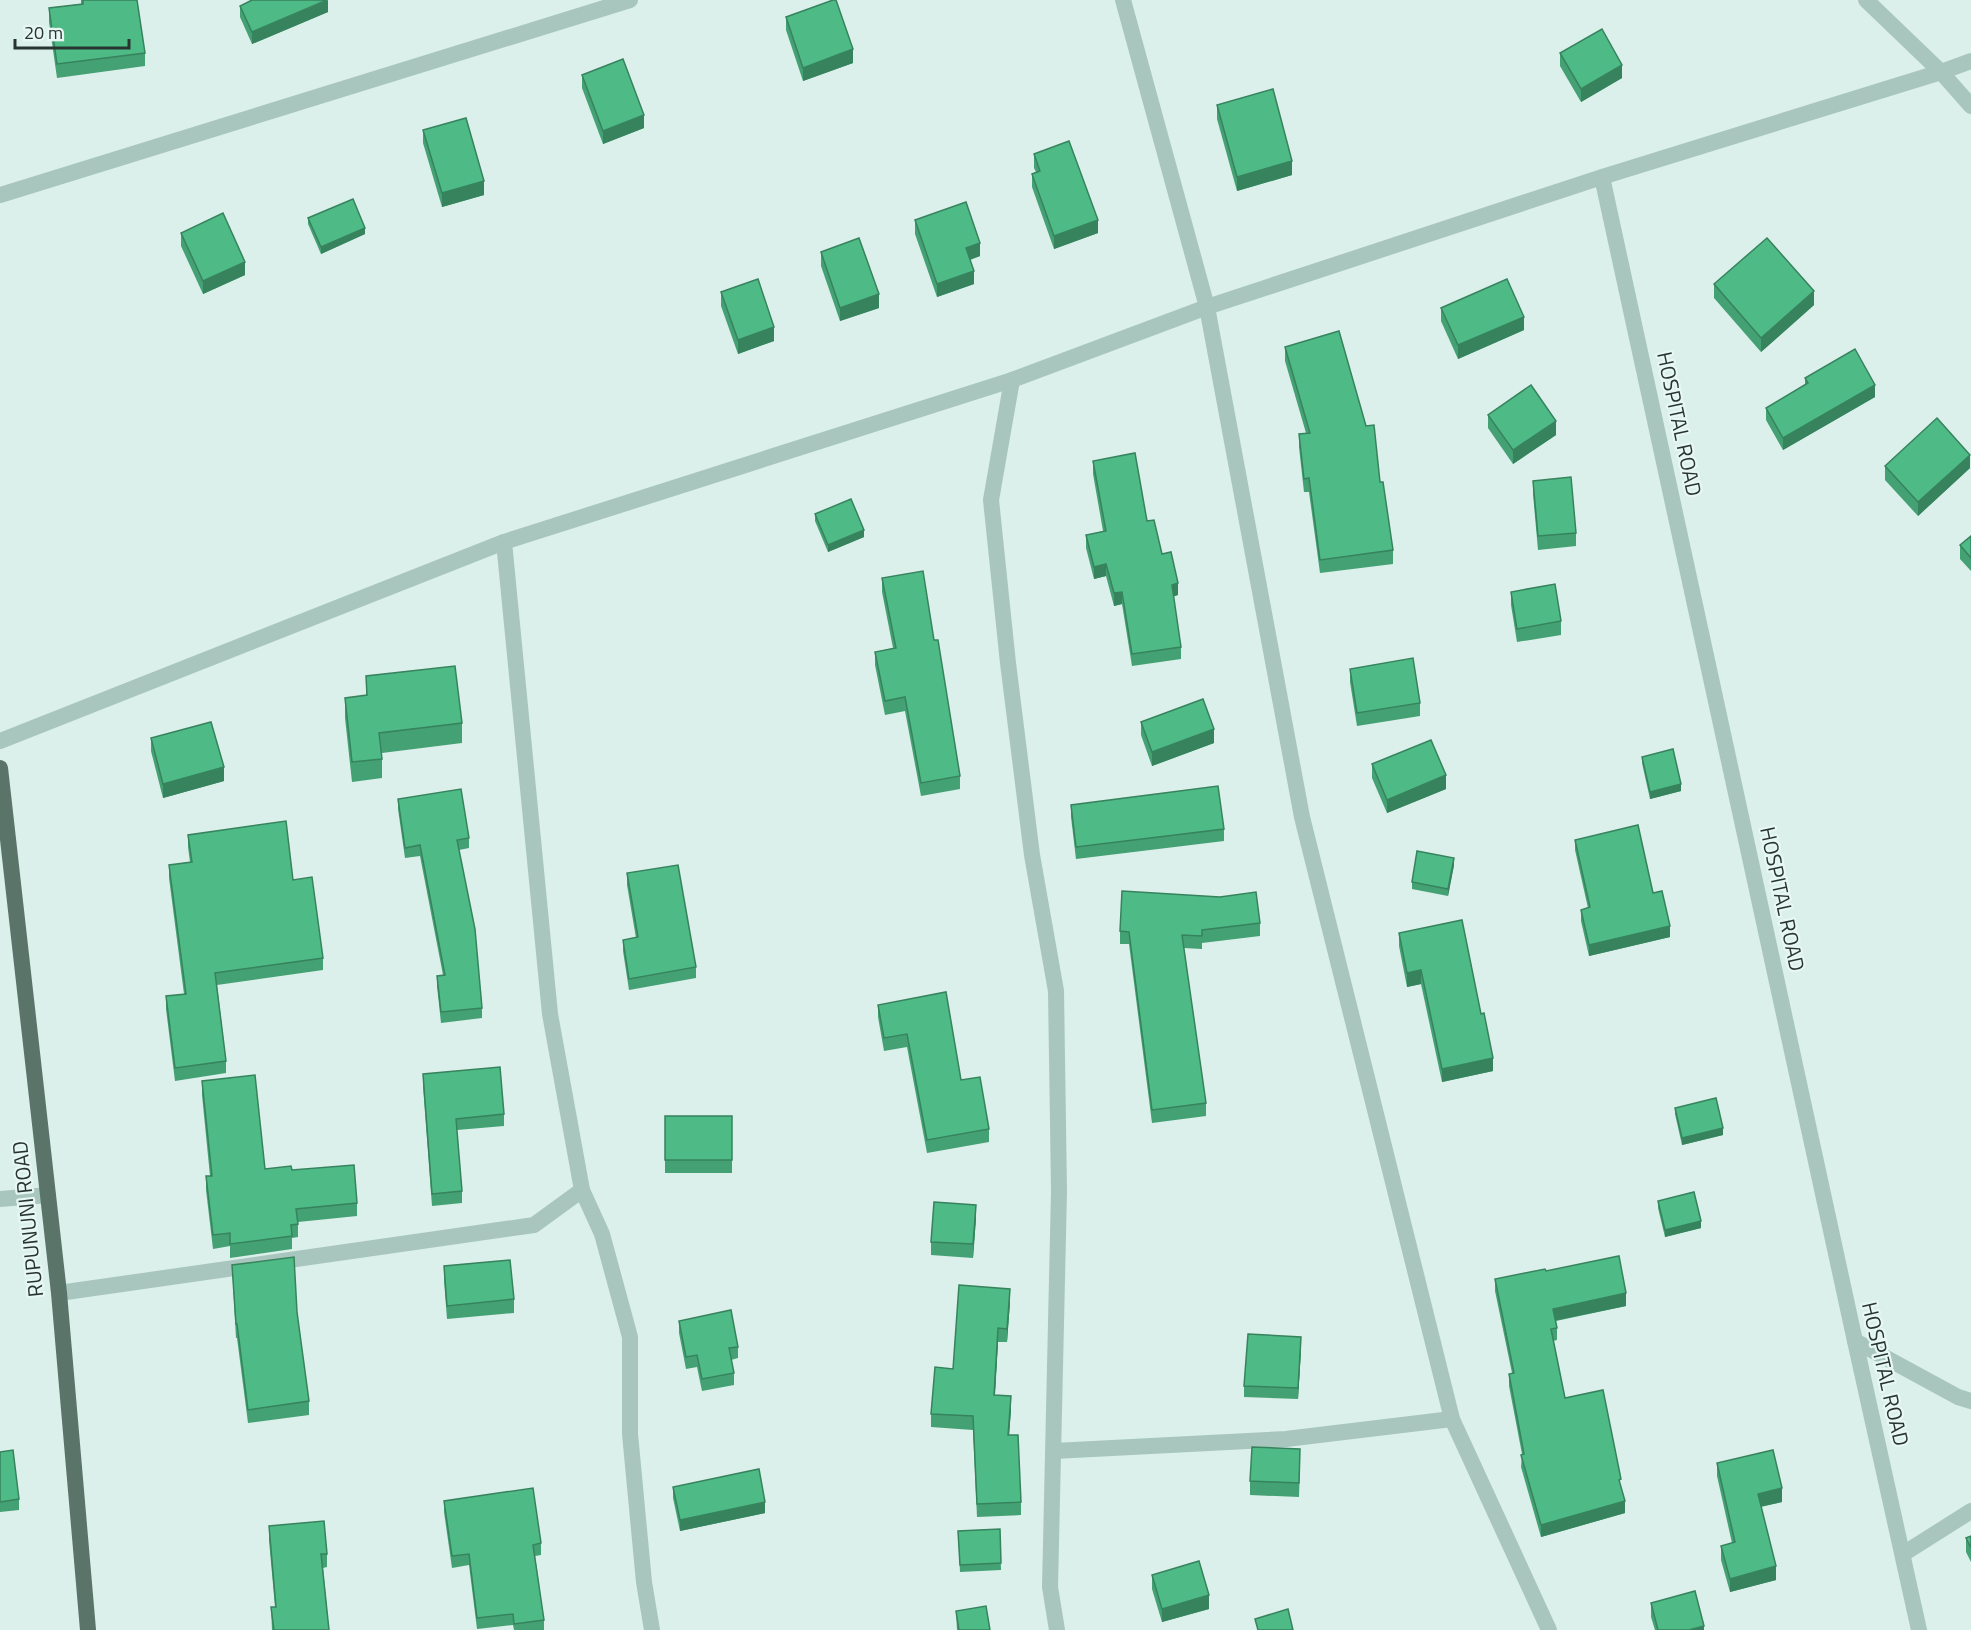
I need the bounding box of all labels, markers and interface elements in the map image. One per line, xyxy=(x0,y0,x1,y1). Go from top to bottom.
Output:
scale bar xyxy=(15,12,129,50)
text: 20 m xyxy=(24,19,63,46)
street label: HOSPITAL ROAD xyxy=(1649,349,1711,499)
street label: HOSPITAL ROAD xyxy=(1752,824,1814,974)
street label: RUPUNUNI ROAD xyxy=(3,1139,51,1299)
street label: HOSPITAL ROAD xyxy=(1854,1299,1918,1449)

